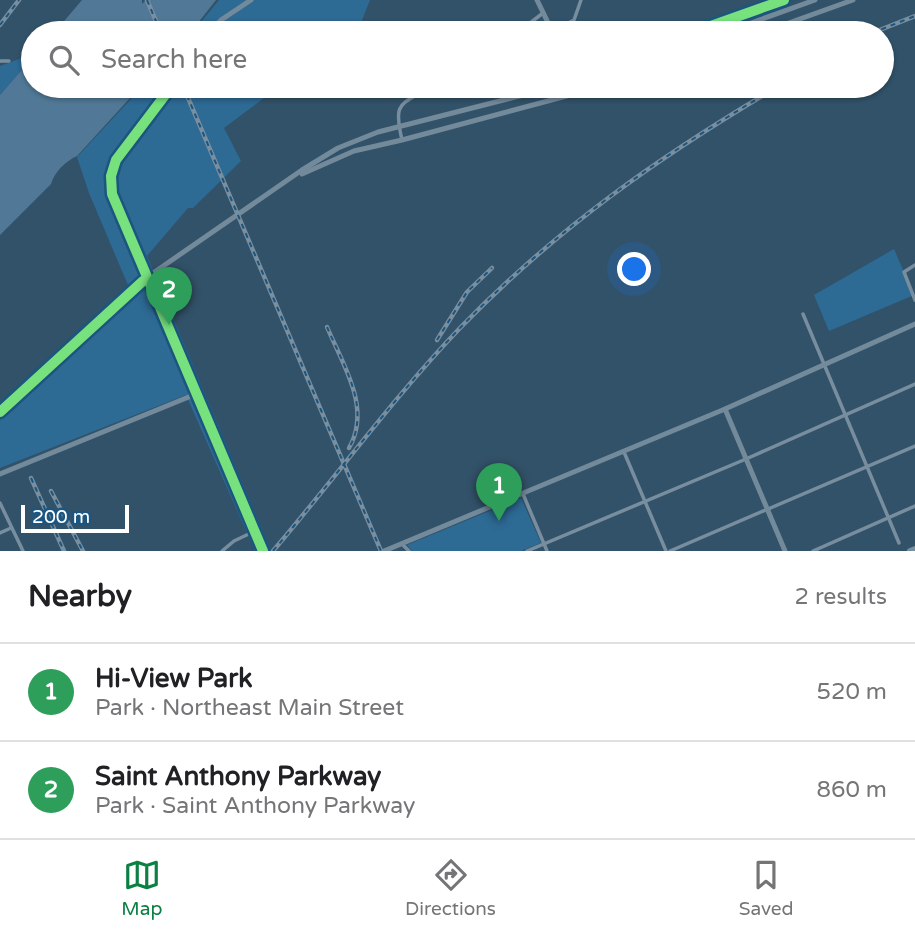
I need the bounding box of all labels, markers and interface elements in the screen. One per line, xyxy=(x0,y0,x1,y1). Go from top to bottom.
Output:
search box xyxy=(21,21,894,98)
icon: search xyxy=(45,41,83,79)
text: Search here xyxy=(101,44,247,75)
your location xyxy=(617,252,651,286)
pin: 2 xyxy=(146,267,192,325)
pin: 1 xyxy=(476,463,522,521)
scale bar xyxy=(21,502,130,534)
text: 200 m xyxy=(32,506,90,528)
text: Nearby xyxy=(28,578,132,615)
text: 2 results xyxy=(794,583,887,611)
text: Hi-View Park xyxy=(95,663,252,694)
text: 1 xyxy=(44,678,58,706)
text: 520 m xyxy=(817,678,887,706)
text: Park · Northeast Main Street xyxy=(95,694,404,722)
text: Saint Anthony Parkway xyxy=(95,761,381,792)
text: 2 xyxy=(44,776,58,804)
text: 860 m xyxy=(817,776,887,804)
text: Park · Saint Anthony Parkway xyxy=(95,792,415,820)
tab: Map xyxy=(121,856,162,920)
tab: Directions xyxy=(405,856,496,920)
tab: Saved xyxy=(739,856,794,920)

